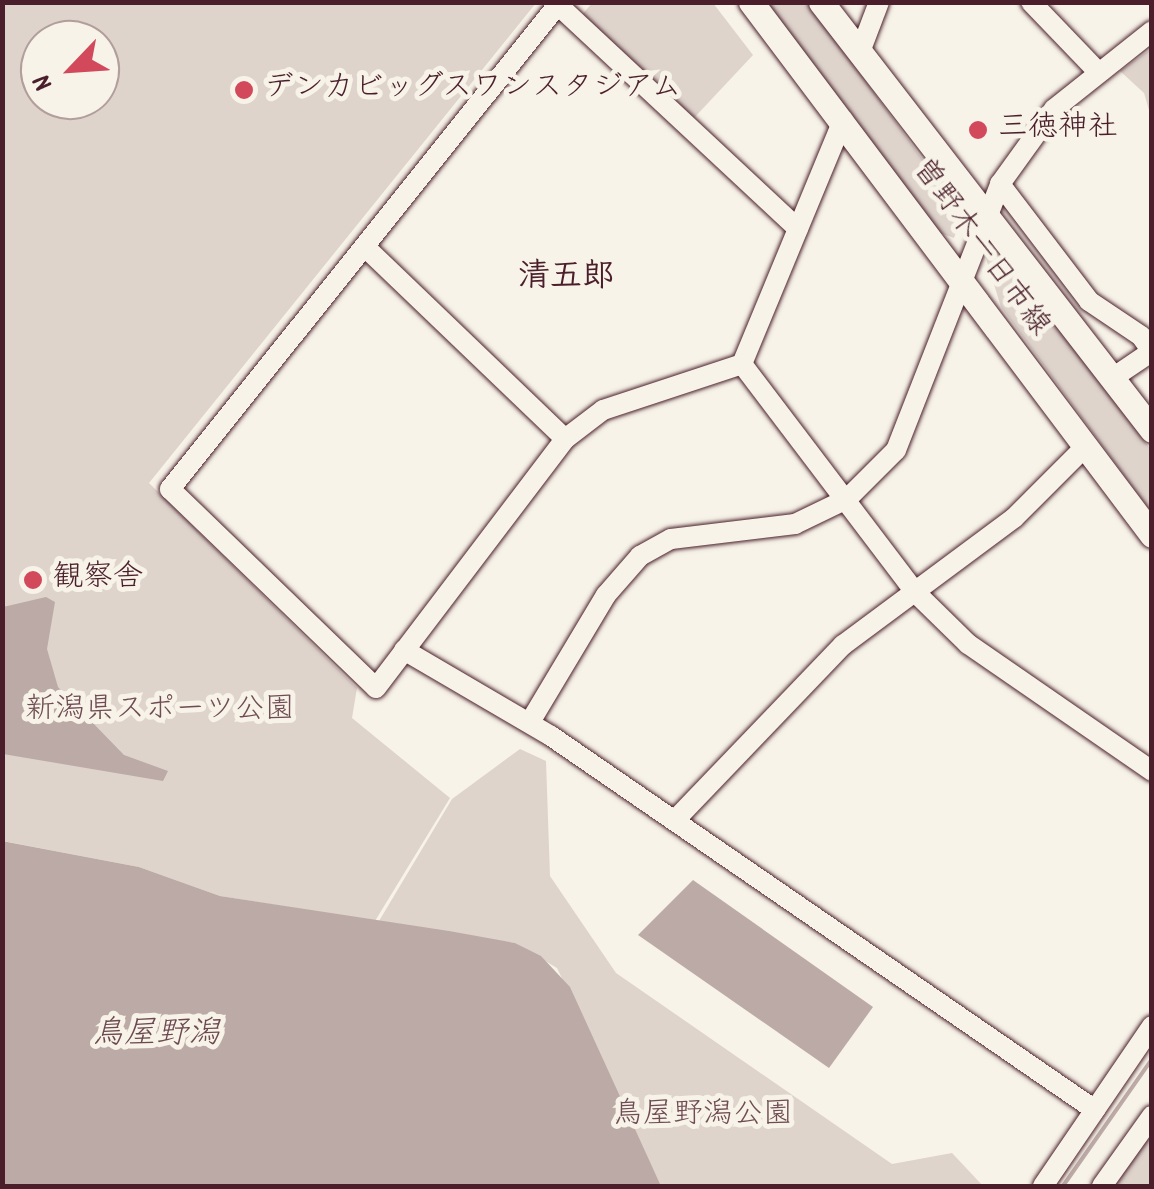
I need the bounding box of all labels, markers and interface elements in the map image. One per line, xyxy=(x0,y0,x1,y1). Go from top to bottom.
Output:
north arrow xyxy=(20,20,120,120)
text: N xyxy=(24,67,66,97)
place label: デンカビッグスワンスタジアム xyxy=(264,72,684,108)
marker: デンカビッグスワンスタジアム xyxy=(233,79,255,101)
place label: 三徳神社 xyxy=(998,112,1118,148)
marker: 三徳神社 xyxy=(967,119,989,141)
street label: 曽野木一日市線 xyxy=(903,153,1055,345)
district label: 清五郎 xyxy=(518,260,614,298)
place label: 観察舎 xyxy=(53,562,143,598)
marker: 観察舎 xyxy=(22,569,44,591)
park label: 新潟県スポーツ公園 xyxy=(25,694,295,730)
water label: 鳥屋野潟 xyxy=(92,1017,220,1055)
park label: 鳥屋野潟公園 xyxy=(613,1099,793,1135)

